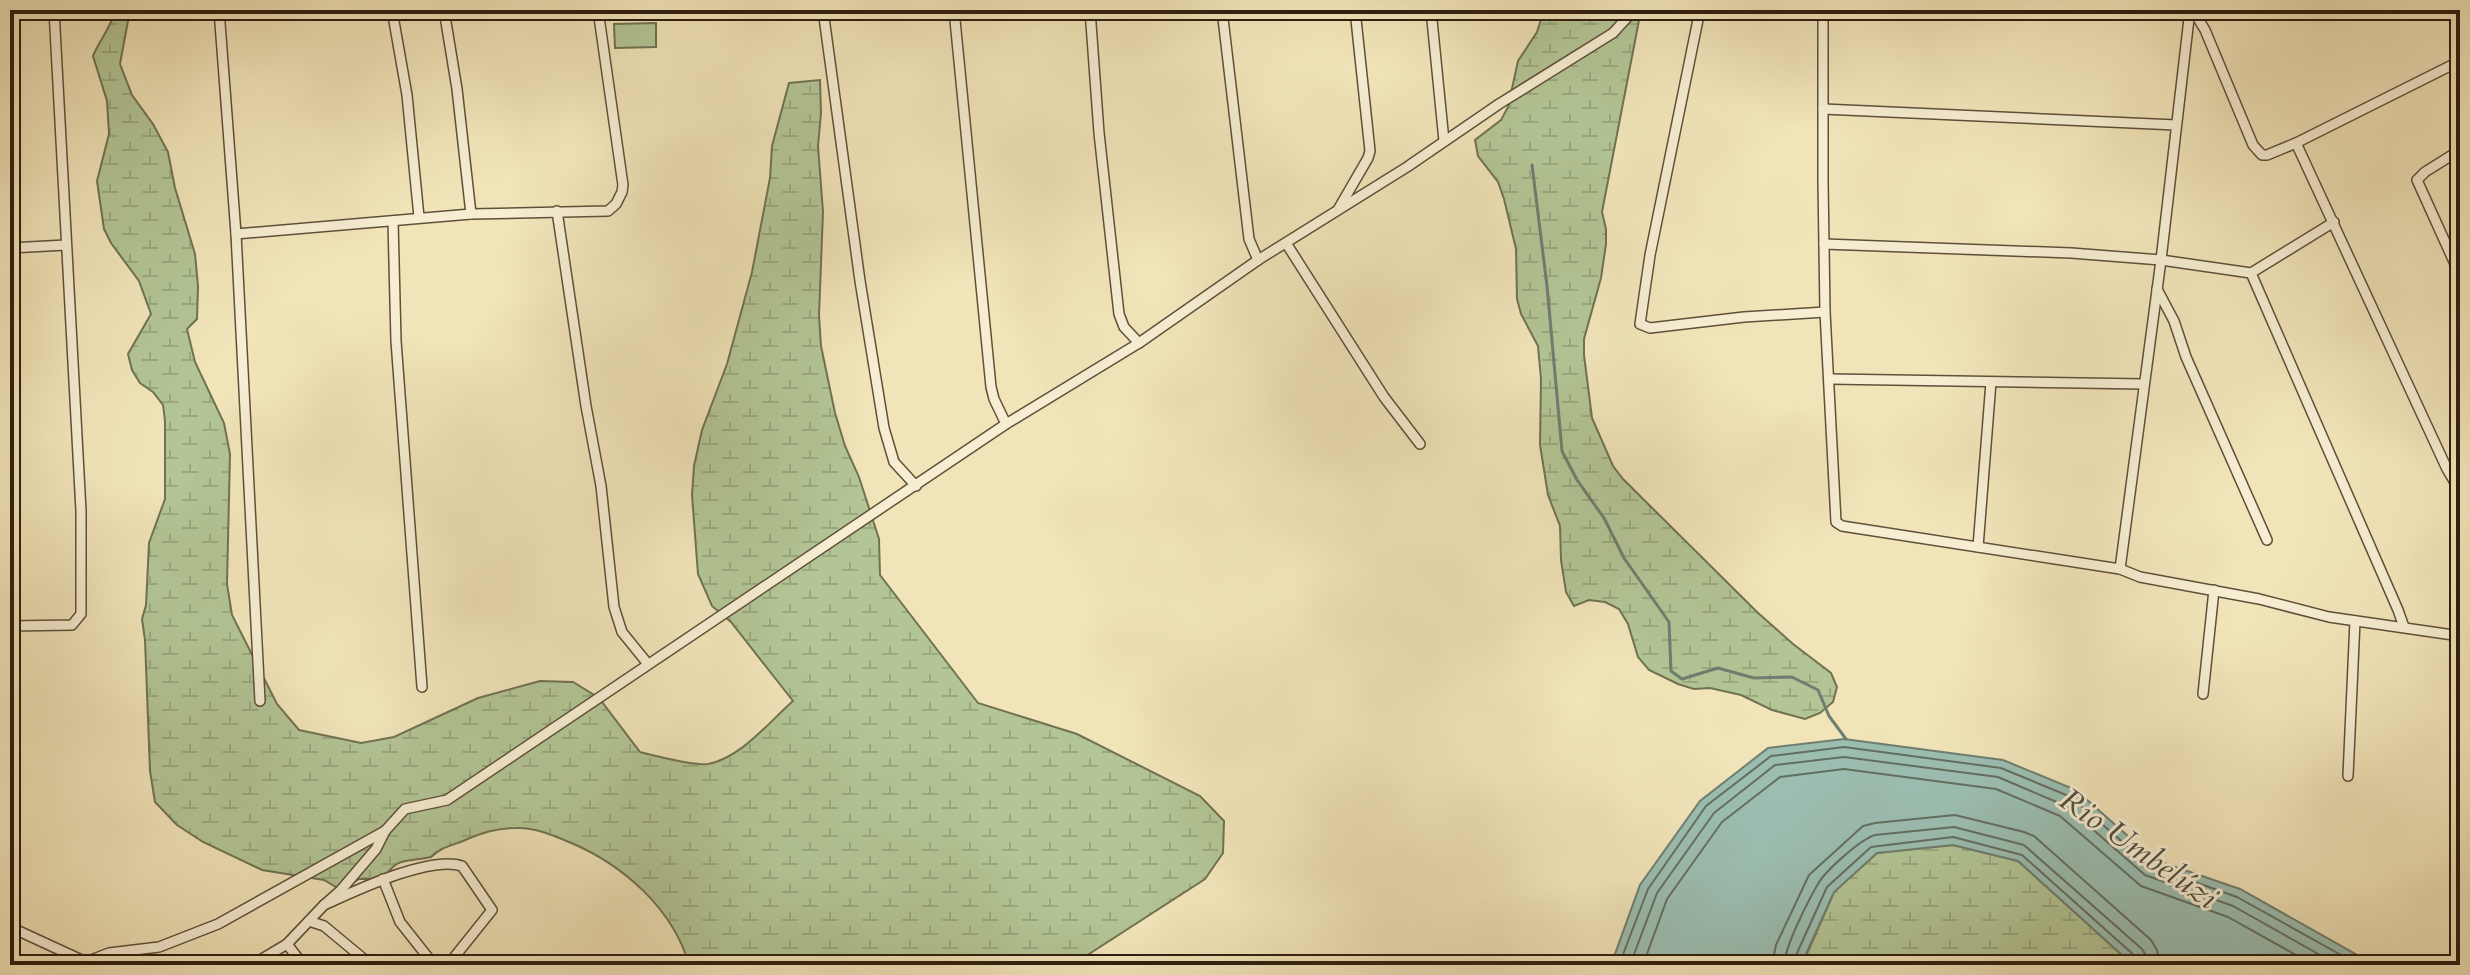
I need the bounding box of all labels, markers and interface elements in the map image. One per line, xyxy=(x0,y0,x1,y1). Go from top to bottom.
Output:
water label: Rio Umbelúzi xyxy=(2051,778,2227,920)

